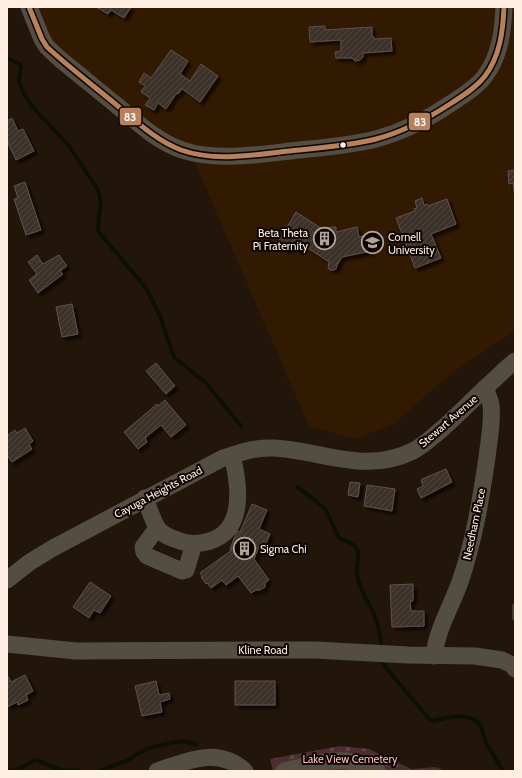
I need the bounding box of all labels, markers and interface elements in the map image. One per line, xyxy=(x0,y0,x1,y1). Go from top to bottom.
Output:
line badge: 83 xyxy=(119,107,142,126)
text: 83 xyxy=(124,110,136,124)
line badge: 83 xyxy=(408,112,431,131)
text: 83 xyxy=(414,115,426,129)
unlabelled marker xyxy=(338,140,348,150)
place label: Beta Theta Pi Fraternity xyxy=(253,226,309,253)
building icon: Beta Theta Pi Fraternity xyxy=(311,226,337,252)
school or university icon: Cornell University xyxy=(359,230,385,256)
place label: Cornell University xyxy=(388,230,435,257)
street label: Stewart Avenue xyxy=(416,391,481,450)
street label: Cayuga Heights Road xyxy=(111,463,205,521)
street label: Needham Place xyxy=(460,486,489,561)
building icon: Sigma Chi xyxy=(232,536,258,562)
place label: Sigma Chi xyxy=(260,542,307,556)
street label: Kline Road xyxy=(238,643,288,657)
park label: Lake View Cemetery xyxy=(302,752,398,766)

